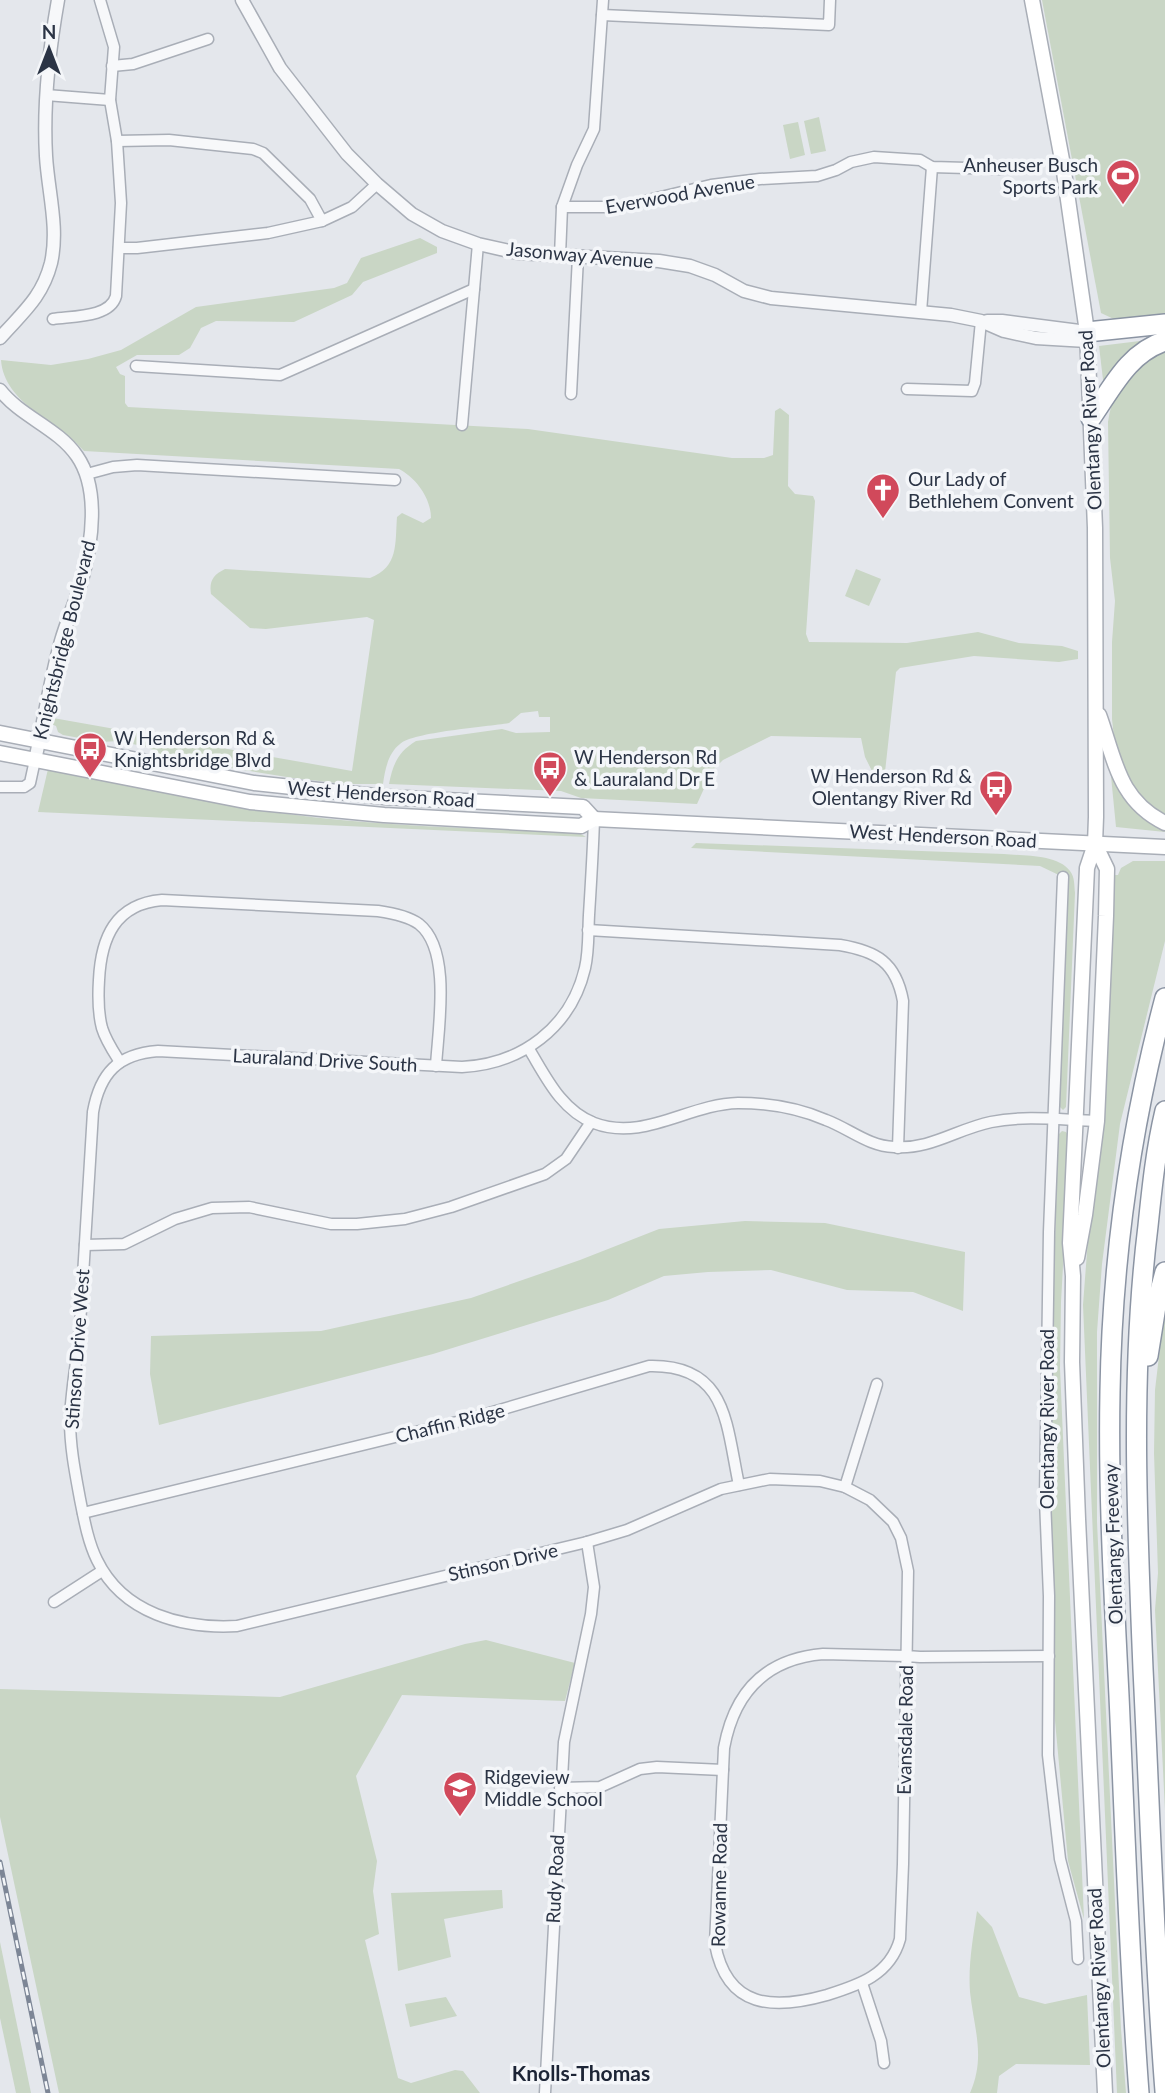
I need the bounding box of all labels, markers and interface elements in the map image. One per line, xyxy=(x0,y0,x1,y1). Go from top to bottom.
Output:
north arrow xyxy=(14,14,84,84)
text: N xyxy=(42,20,56,43)
place label: Anheuser Busch Sports Park xyxy=(963,153,1098,198)
sports icon: Anheuser Busch Sports Park xyxy=(1104,157,1142,206)
street label: Everwood Avenue xyxy=(603,169,756,218)
street label: Jasonway Avenue xyxy=(506,237,654,272)
street label: Olentangy River Road xyxy=(1073,329,1106,511)
place label: Our Lady of Bethlehem Convent xyxy=(908,467,1074,512)
church icon: Our Lady of Bethlehem Convent xyxy=(864,471,902,520)
street label: Knightsbridge Boulevard xyxy=(28,538,99,742)
place label: W Henderson Rd & Knightsbridge Blvd xyxy=(114,726,276,771)
bus stop icon: W Henderson Rd & Knightsbridge Blvd xyxy=(71,730,109,779)
place label: W Henderson Rd & Lauraland Dr E xyxy=(574,745,717,790)
bus stop icon: W Henderson Rd & Lauraland Dr E xyxy=(531,749,569,798)
place label: W Henderson Rd & Olentangy River Rd xyxy=(810,764,972,809)
bus stop icon: W Henderson Rd & Olentangy River Rd xyxy=(977,768,1015,817)
street label: West Henderson Road xyxy=(287,775,475,812)
street label: West Henderson Road xyxy=(849,819,1037,852)
street label: Lauraland Drive South xyxy=(232,1043,418,1076)
street label: Stinson Drive West xyxy=(59,1268,94,1430)
street label: Olentangy River Road xyxy=(1035,1329,1058,1509)
street label: Chaffin Ridge xyxy=(393,1398,507,1447)
street label: Olentangy Freeway xyxy=(1098,1463,1127,1625)
street label: Stinson Drive xyxy=(446,1538,560,1585)
street label: Evansdale Road xyxy=(892,1665,917,1795)
place label: Ridgeview Middle School xyxy=(484,1765,603,1810)
school or university icon: Ridgeview Middle School xyxy=(441,1769,479,1818)
street label: Rowanne Road xyxy=(706,1823,731,1947)
street label: Rudy Road xyxy=(541,1834,568,1924)
street label: Olentangy River Road xyxy=(1082,1887,1115,2069)
district label: Knolls-Thomas xyxy=(512,2060,650,2085)

